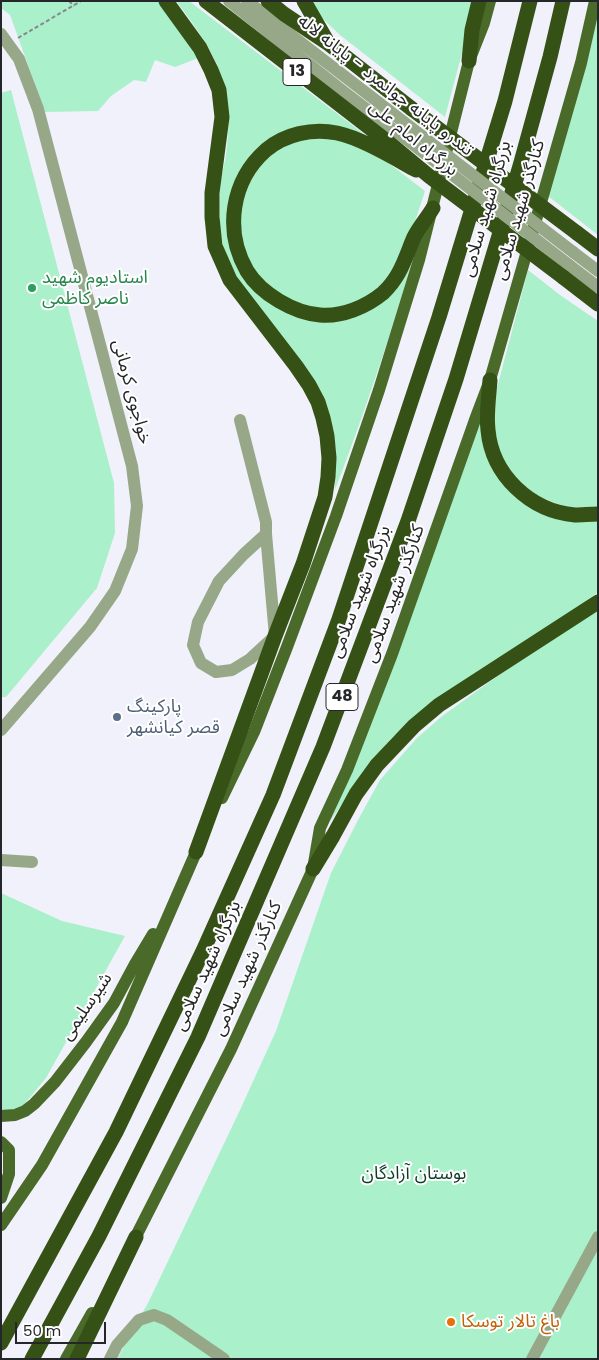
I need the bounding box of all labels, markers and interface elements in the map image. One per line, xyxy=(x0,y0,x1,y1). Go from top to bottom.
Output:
street label: تندرو پایانه جوانمرد - پایانه لاله xyxy=(293,11,477,161)
road number: 13 xyxy=(283,58,311,86)
street label: بزرگراه امام علی xyxy=(364,96,462,182)
street label: کنارگذر شهید سلامی xyxy=(490,137,550,283)
street label: بزرگراه شهید سلامی xyxy=(457,139,517,279)
place label: استادیوم شهید ناصر کاظمی xyxy=(42,267,148,310)
marker: استادیوم شهید ناصر کاظمی xyxy=(26,282,38,294)
street label: خواجوی کرمانی xyxy=(107,337,155,447)
street label: کنارگذر شهید سلامی xyxy=(360,522,430,666)
street label: بزرگراه شهید سلامی xyxy=(326,523,396,661)
road number: 48 xyxy=(326,684,358,710)
place label: پارکینگ قصر کیانشهر xyxy=(127,696,220,739)
marker: پارکینگ قصر کیانشهر xyxy=(111,711,123,723)
street label: بزرگراه شهید سلامی xyxy=(170,898,246,1034)
street label: کنارگذر شهید سلامی xyxy=(209,898,287,1040)
street label: شیرسلیمی xyxy=(56,969,118,1045)
park label: بوستان آزادگان xyxy=(362,1163,466,1185)
place label: باغ تالار توسکا xyxy=(461,1311,560,1333)
scale bar xyxy=(18,1312,109,1344)
marker: باغ تالار توسکا xyxy=(445,1316,457,1328)
text: 50 m xyxy=(23,1320,61,1341)

